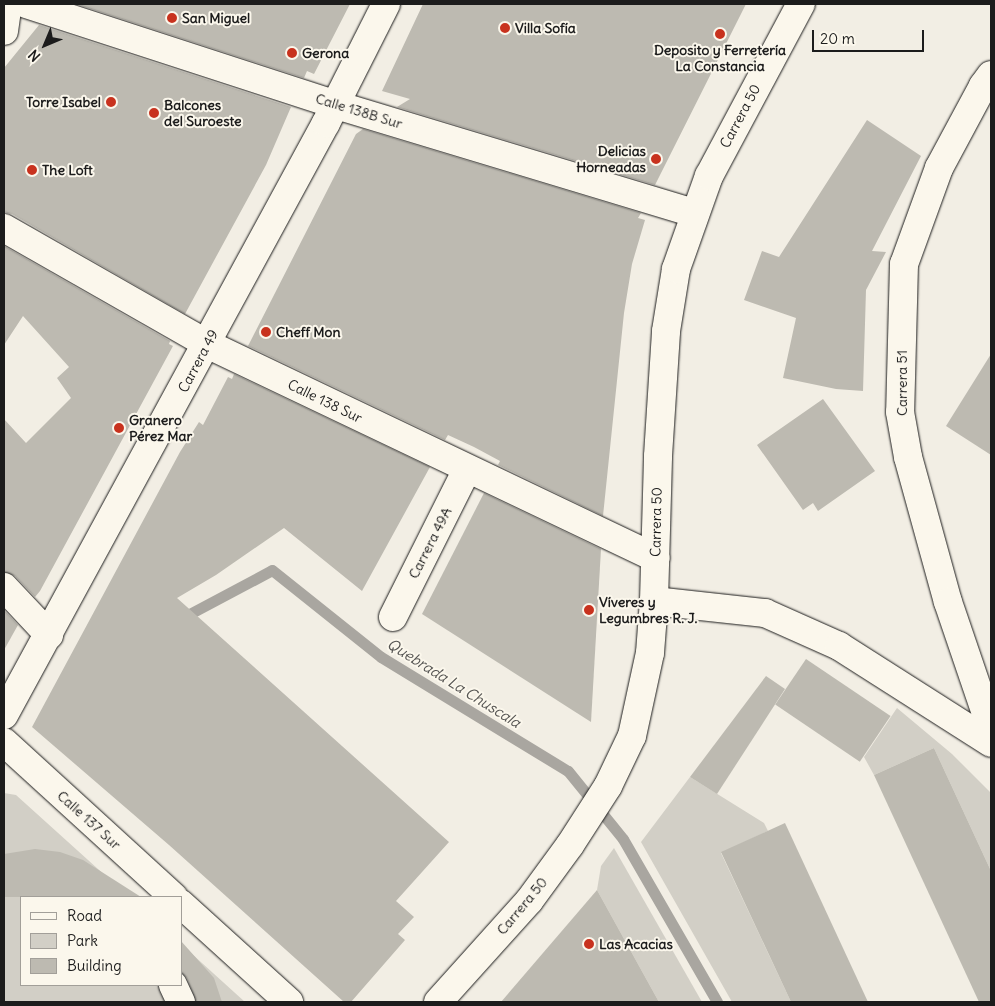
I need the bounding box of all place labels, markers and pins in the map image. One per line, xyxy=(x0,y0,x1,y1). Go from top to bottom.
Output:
place label: San Miguel xyxy=(182,10,250,26)
marker: San Miguel xyxy=(166,12,178,24)
place label: Villa Sofía xyxy=(515,20,576,36)
marker: Villa Sofía xyxy=(499,22,511,34)
marker: Deposito y Ferretería La Constancia xyxy=(714,28,726,40)
place label: Deposito y Ferretería La Constancia xyxy=(654,42,786,74)
place label: Gerona xyxy=(302,45,349,61)
marker: Gerona xyxy=(286,47,298,59)
place label: Torre Isabel xyxy=(26,94,101,110)
marker: Torre Isabel xyxy=(105,96,117,108)
place label: Balcones del Suroeste xyxy=(164,97,242,130)
marker: Balcones del Suroeste xyxy=(148,107,160,119)
place label: Delicias Horneadas xyxy=(576,143,646,176)
marker: Delicias Horneadas xyxy=(650,153,662,165)
place label: The Loft xyxy=(42,162,93,178)
marker: The Loft xyxy=(26,164,38,176)
place label: Cheff Mon xyxy=(276,324,341,340)
marker: Cheff Mon xyxy=(260,326,272,338)
place label: Granero Pérez Mar xyxy=(129,412,192,444)
marker: Granero Pérez Mar xyxy=(113,422,125,434)
place label: Víveres y Legumbres R. J. xyxy=(599,594,697,626)
marker: Víveres y Legumbres R. J. xyxy=(583,604,595,616)
place label: Las Acacias xyxy=(599,936,673,952)
marker: Las Acacias xyxy=(583,938,595,950)

